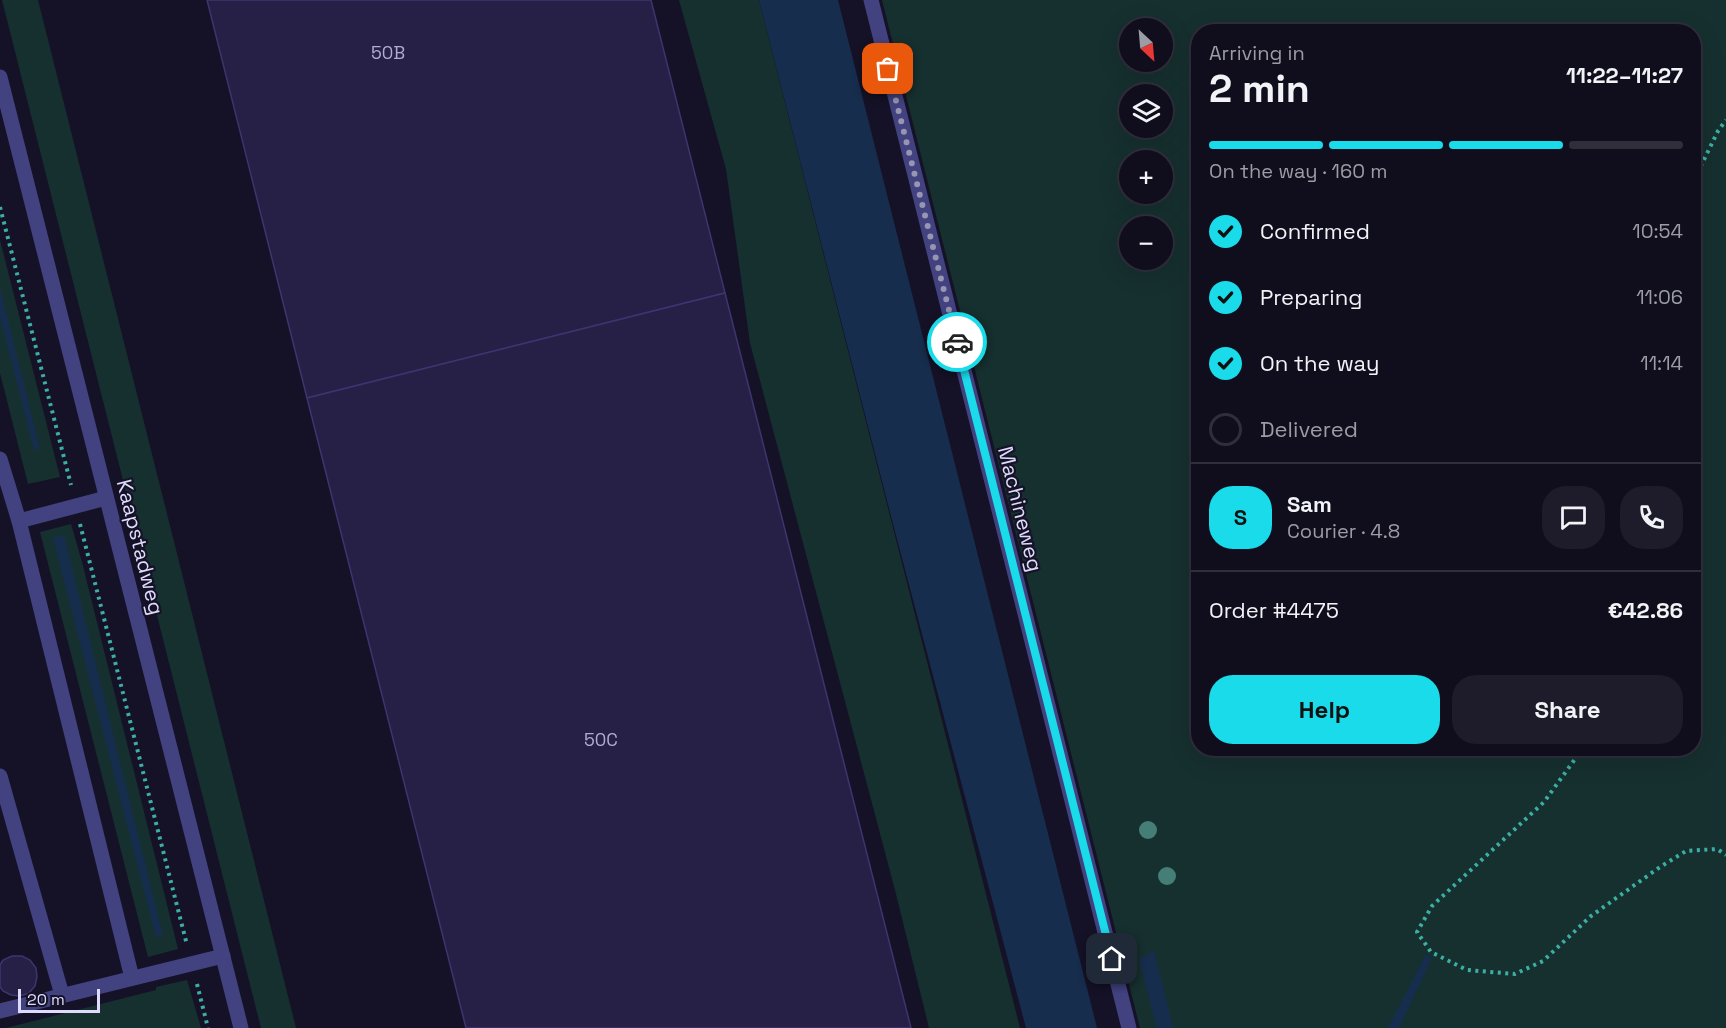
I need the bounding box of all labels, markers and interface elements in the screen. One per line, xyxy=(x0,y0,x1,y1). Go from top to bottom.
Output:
north arrow xyxy=(1119,18,1173,72)
map controls xyxy=(1119,18,1173,270)
text: Arriving in xyxy=(1209,40,1305,66)
house number: 50B xyxy=(371,41,405,64)
pin xyxy=(862,43,913,94)
icon: bag xyxy=(871,52,904,85)
text: 11:22–11:27 xyxy=(1566,61,1683,89)
text: 2 min xyxy=(1209,64,1310,113)
button: layers xyxy=(1119,84,1173,138)
button: + xyxy=(1119,150,1173,204)
text: On the way · 160 m xyxy=(1209,158,1387,184)
icon: check xyxy=(1209,215,1242,248)
button: − xyxy=(1119,216,1173,270)
text: Confirmed xyxy=(1260,217,1370,245)
text: 10:54 xyxy=(1632,218,1683,244)
icon: check xyxy=(1209,281,1242,314)
text: Preparing xyxy=(1260,283,1362,311)
text: 11:06 xyxy=(1636,284,1683,310)
courier xyxy=(927,312,987,372)
icon: car xyxy=(941,326,974,359)
icon: check xyxy=(1209,347,1242,380)
text: On the way xyxy=(1260,349,1379,377)
text: 11:14 xyxy=(1640,350,1683,376)
text: Delivered xyxy=(1260,415,1358,443)
street label: Machineweg xyxy=(992,443,1049,574)
street label: Kaapstadweg xyxy=(111,476,170,617)
button: chat xyxy=(1542,486,1605,549)
button: phone xyxy=(1620,486,1683,549)
text: Sam xyxy=(1287,490,1332,518)
text: S xyxy=(1234,503,1247,531)
text: Courier · 4.8 xyxy=(1287,518,1400,544)
text: Order #4475 xyxy=(1209,596,1339,624)
text: €42.86 xyxy=(1608,596,1683,624)
button: Help xyxy=(1209,675,1440,744)
button: Share xyxy=(1452,675,1683,744)
house number: 50C xyxy=(584,728,618,751)
pin xyxy=(1086,933,1137,984)
icon: home xyxy=(1095,942,1128,975)
scale bar xyxy=(18,986,100,1014)
text: 20 m xyxy=(27,989,65,1010)

